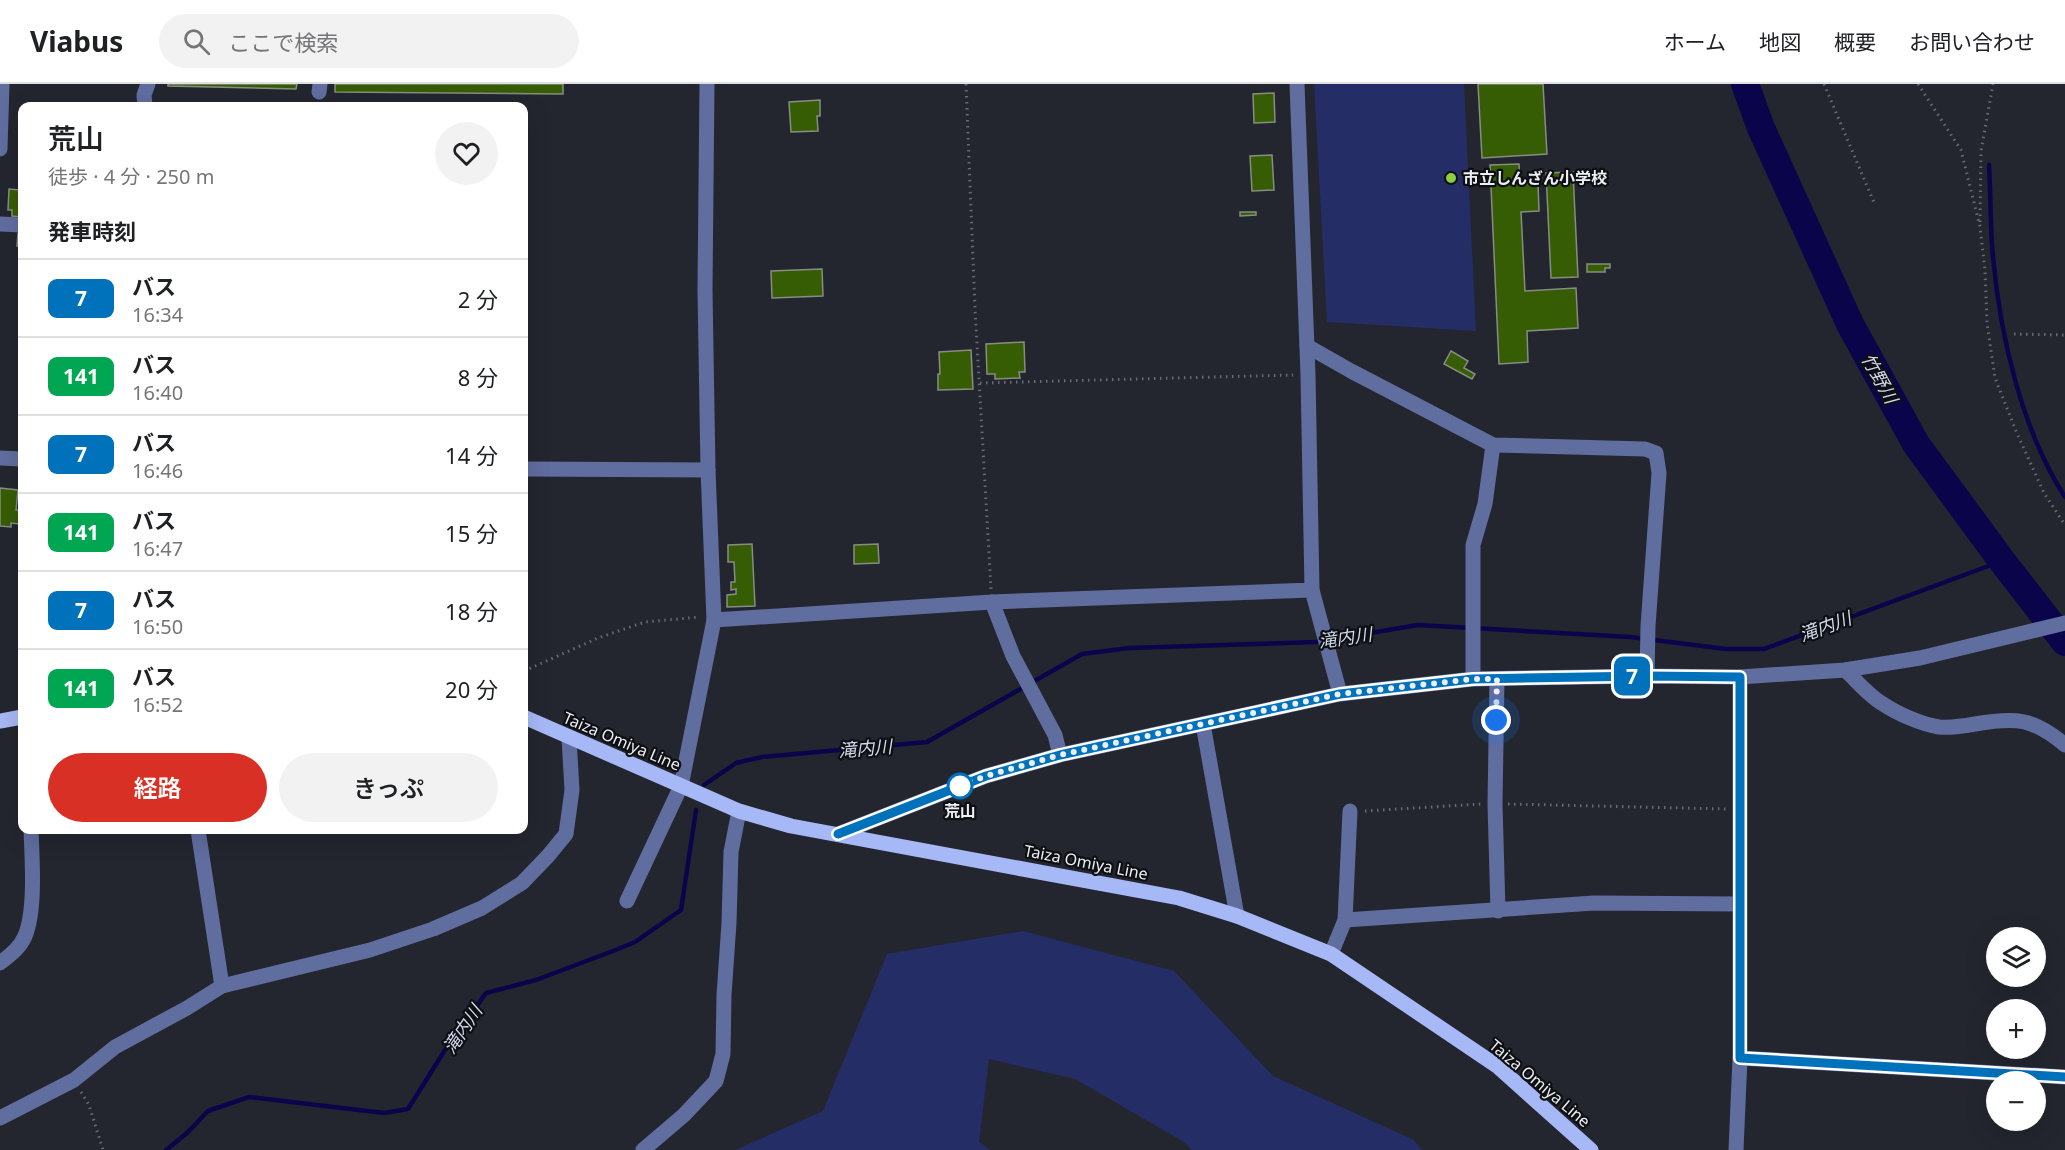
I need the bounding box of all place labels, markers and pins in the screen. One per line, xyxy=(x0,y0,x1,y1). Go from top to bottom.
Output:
place label: 市立しんざん小学校 xyxy=(1463,167,1607,189)
marker: 市立しんざん小学校 xyxy=(1444,171,1458,185)
marker: 荒山 xyxy=(947,773,973,799)
place label: 荒山 xyxy=(944,800,976,822)

